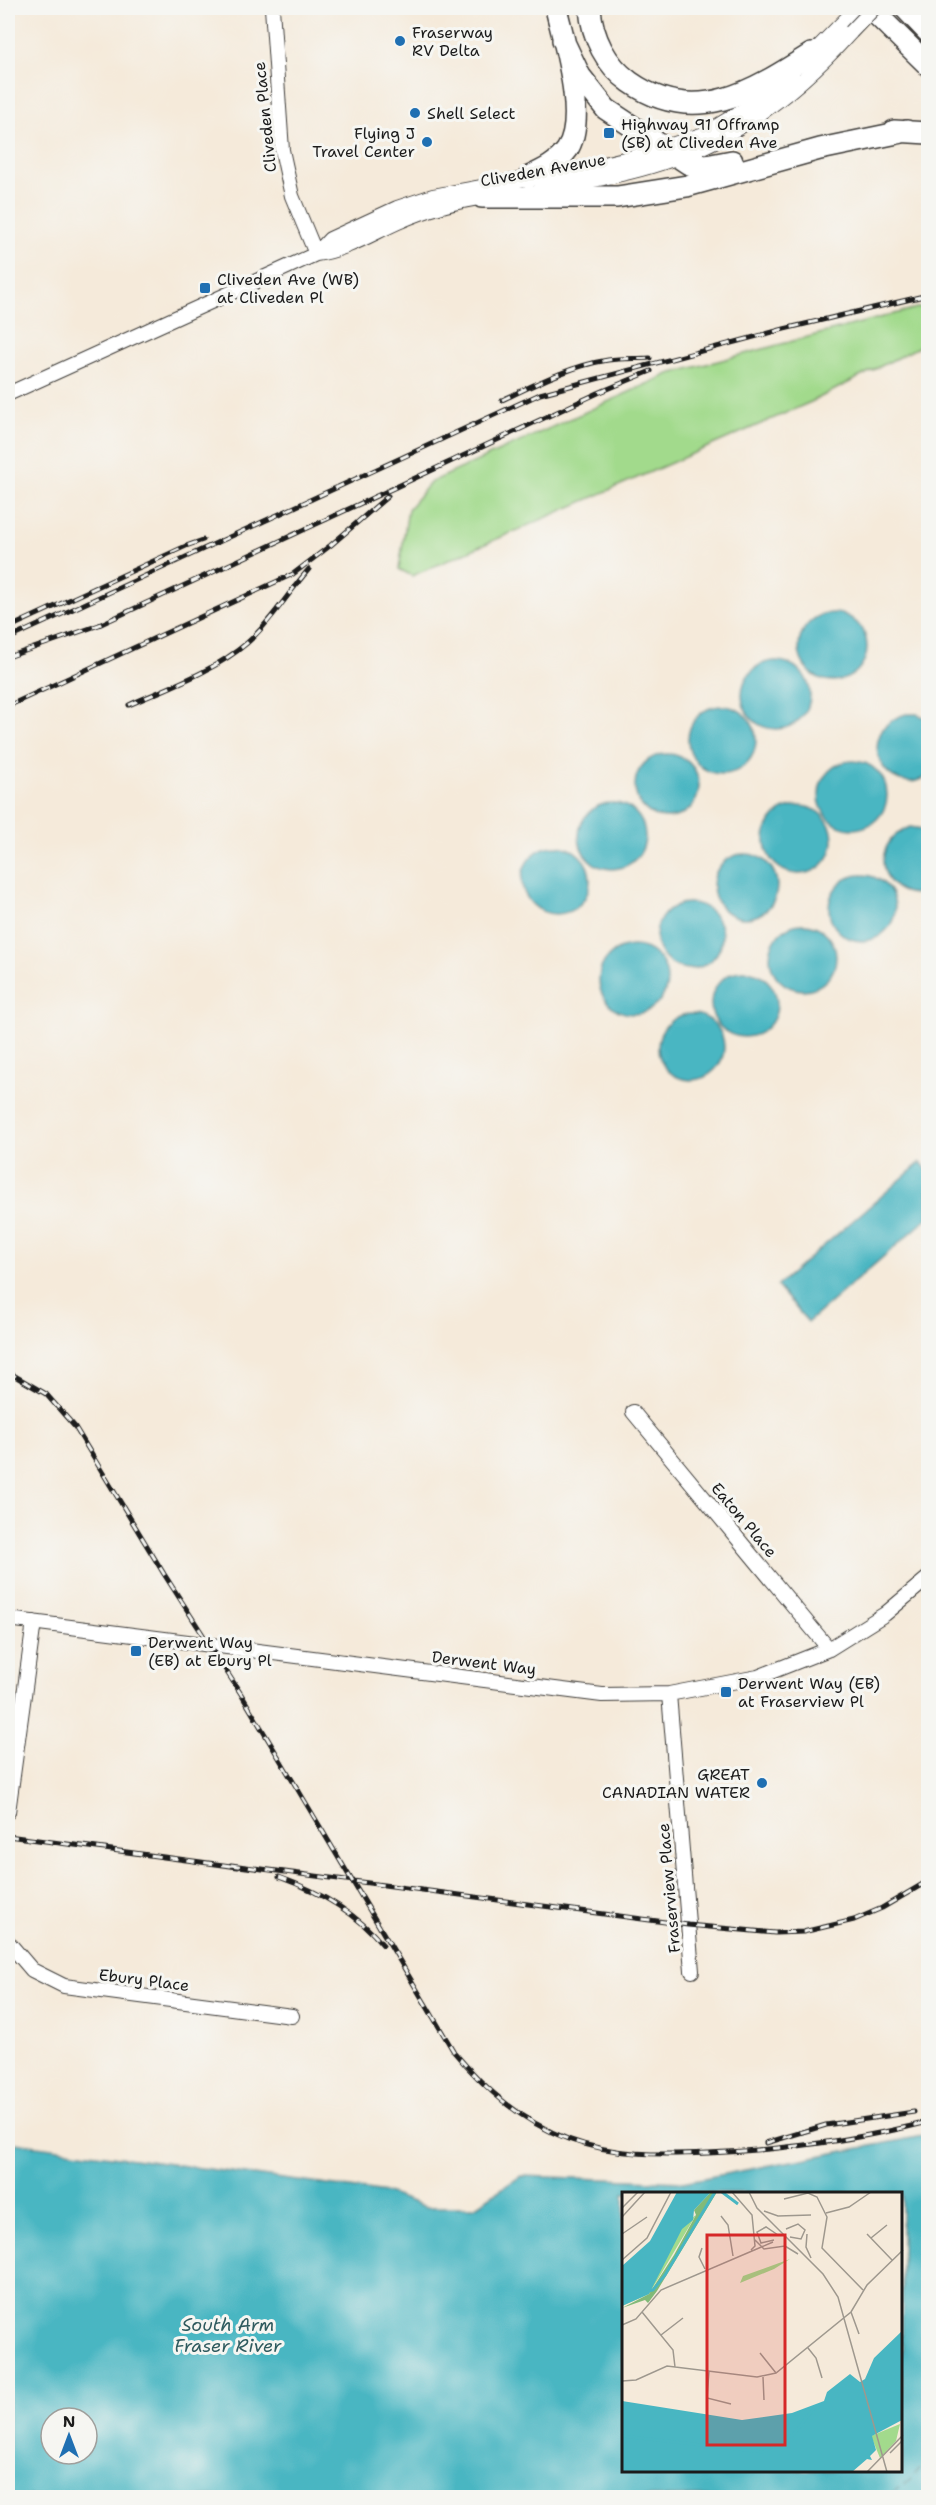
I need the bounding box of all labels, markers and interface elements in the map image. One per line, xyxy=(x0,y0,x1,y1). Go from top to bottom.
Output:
place label: Fraserway RV Delta xyxy=(412,22,493,61)
marker: Fraserway RV Delta xyxy=(393,34,407,48)
street label: Cliveden Place xyxy=(249,61,281,173)
place label: Shell Select xyxy=(427,103,515,124)
marker: Shell Select xyxy=(408,106,422,120)
place label: Highway 91 Offramp (SB) at Cliveden Ave xyxy=(621,114,780,153)
place label: Flying J Travel Center xyxy=(312,123,415,162)
marker: Highway 91 Offramp (SB) at Cliveden Ave xyxy=(602,126,616,140)
marker: Flying J Travel Center xyxy=(420,135,434,149)
street label: Cliveden Avenue xyxy=(479,149,607,191)
place label: Cliveden Ave (WB) at Cliveden Pl xyxy=(217,269,359,308)
marker: Cliveden Ave (WB) at Cliveden Pl xyxy=(198,281,212,295)
street label: Eaton Place xyxy=(707,1478,781,1562)
place label: Derwent Way (EB) at Ebury Pl xyxy=(148,1632,272,1671)
marker: Derwent Way (EB) at Ebury Pl xyxy=(129,1644,143,1658)
street label: Derwent Way xyxy=(431,1646,537,1680)
place label: Derwent Way (EB) at Fraserview Pl xyxy=(738,1673,880,1712)
marker: Derwent Way (EB) at Fraserview Pl xyxy=(719,1685,733,1699)
place label: GREAT CANADIAN WATER xyxy=(602,1764,750,1803)
marker: GREAT CANADIAN WATER xyxy=(755,1776,769,1790)
street label: Fraserview Place xyxy=(653,1822,685,1954)
street label: Ebury Place xyxy=(98,1964,190,1996)
inset map xyxy=(622,2192,903,2472)
water label: South Arm Fraser River xyxy=(174,2313,282,2358)
north arrow xyxy=(39,2406,99,2466)
text: N xyxy=(63,2411,75,2432)

